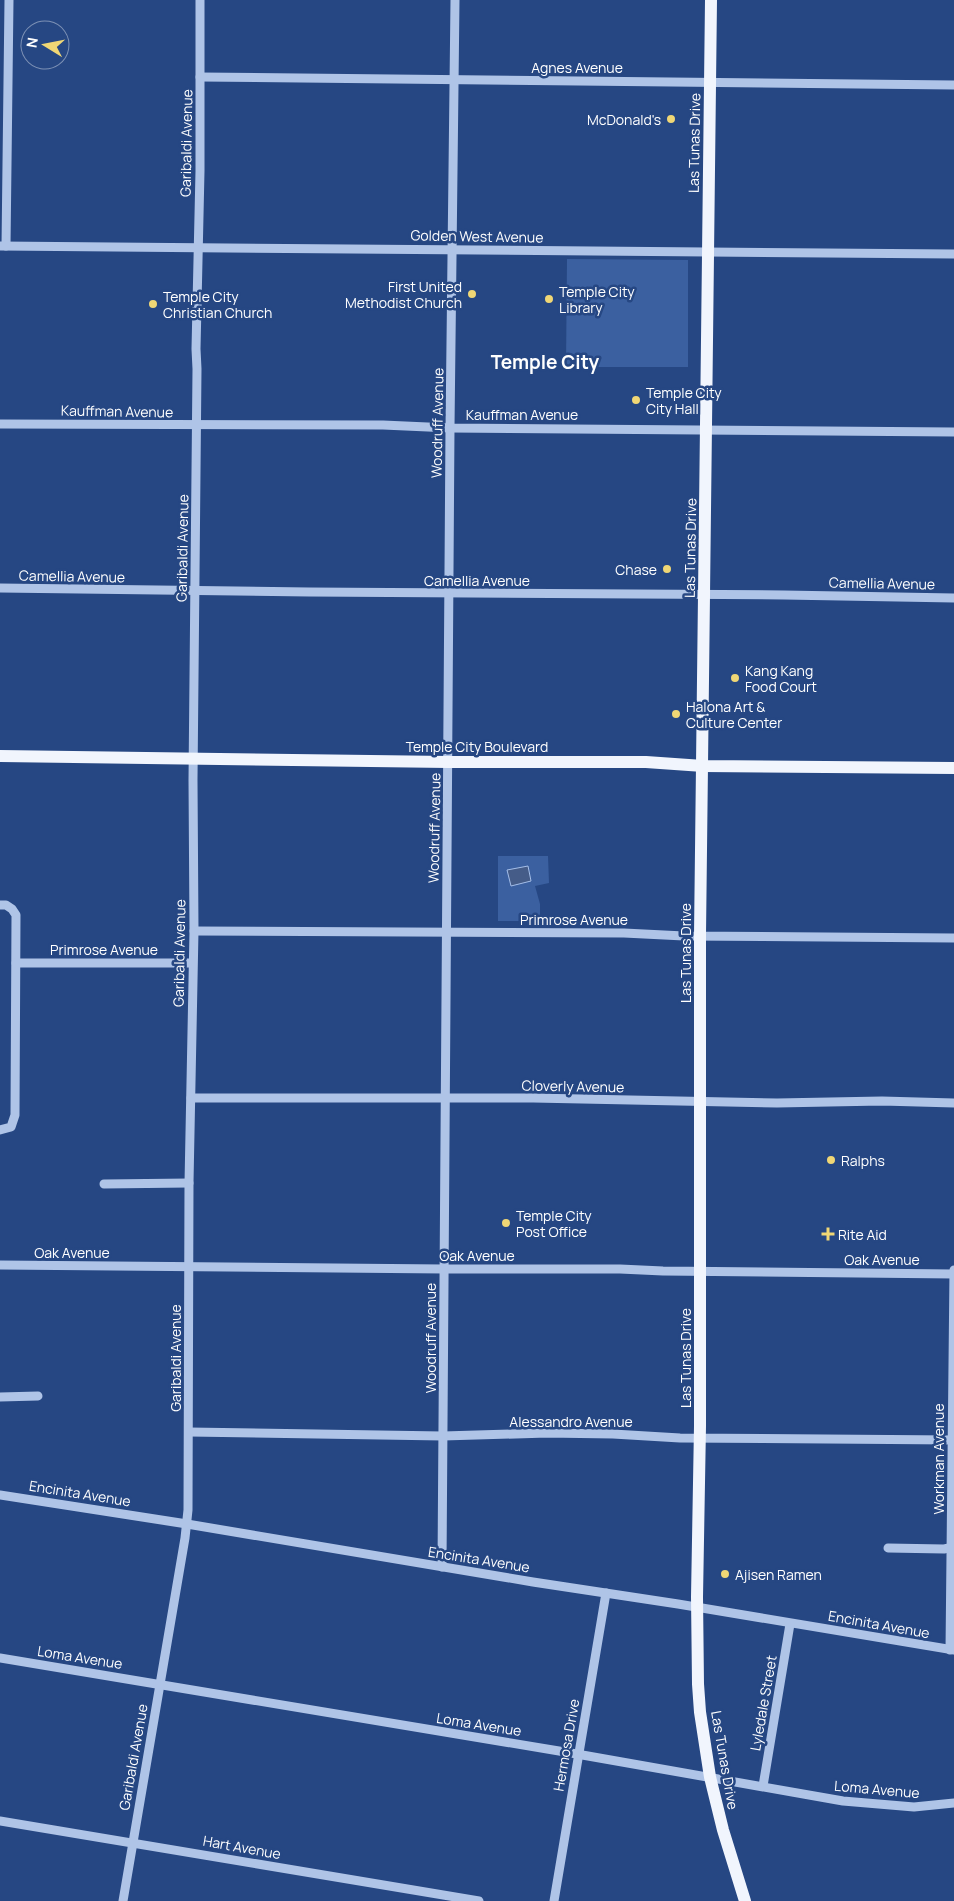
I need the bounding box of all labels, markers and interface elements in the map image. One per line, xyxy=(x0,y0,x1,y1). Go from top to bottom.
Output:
north arrow xyxy=(20,20,70,70)
text: N xyxy=(21,36,42,49)
street label: Agnes Avenue xyxy=(531,58,623,77)
street label: Garibaldi Avenue xyxy=(176,89,196,197)
street label: Las Tunas Drive xyxy=(684,93,704,193)
place label: McDonald's xyxy=(587,110,661,129)
marker: McDonald's xyxy=(665,113,677,125)
street label: Golden West Avenue xyxy=(410,225,544,247)
place label: First United Methodist Church xyxy=(345,277,462,312)
place label: Temple City Library xyxy=(559,282,635,317)
place label: Temple City Christian Church xyxy=(163,287,272,322)
marker: First United Methodist Church xyxy=(466,288,478,300)
marker: Temple City Library xyxy=(543,293,555,305)
marker: Temple City Christian Church xyxy=(147,298,159,310)
district label: Temple City xyxy=(491,349,600,375)
street label: Woodruff Avenue xyxy=(427,368,447,478)
place label: Temple City City Hall xyxy=(646,383,722,418)
marker: Temple City City Hall xyxy=(630,394,642,406)
street label: Kauffman Avenue xyxy=(61,401,173,421)
street label: Kauffman Avenue xyxy=(466,405,578,424)
street label: Garibaldi Avenue xyxy=(172,494,192,602)
street label: Las Tunas Drive xyxy=(680,498,700,598)
place label: Chase xyxy=(615,560,657,579)
marker: Chase xyxy=(661,563,673,575)
street label: Camellia Avenue xyxy=(19,566,125,586)
street label: Camellia Avenue xyxy=(424,571,530,590)
street label: Camellia Avenue xyxy=(829,573,935,593)
place label: Kang Kang Food Court xyxy=(745,661,817,696)
marker: Kang Kang Food Court xyxy=(729,672,741,684)
place label: Halona Art & Culture Center xyxy=(686,697,782,732)
marker: Halona Art & Culture Center xyxy=(670,708,682,720)
street label: Temple City Boulevard xyxy=(406,737,548,756)
street label: Woodruff Avenue xyxy=(424,773,444,883)
street label: Garibaldi Avenue xyxy=(169,899,189,1007)
street label: Las Tunas Drive xyxy=(676,903,695,1003)
street label: Primrose Avenue xyxy=(520,910,628,929)
street label: Primrose Avenue xyxy=(50,940,158,959)
street label: Cloverly Avenue xyxy=(521,1076,625,1096)
place label: Ralphs xyxy=(841,1151,885,1170)
marker: Ralphs xyxy=(825,1154,837,1166)
place label: Temple City Post Office xyxy=(516,1206,592,1241)
marker: Temple City Post Office xyxy=(500,1217,512,1229)
place label: Rite Aid xyxy=(838,1225,887,1244)
marker: Rite Aid xyxy=(822,1228,834,1240)
street label: Oak Avenue xyxy=(34,1243,110,1262)
street label: Oak Avenue xyxy=(439,1246,515,1265)
street label: Oak Avenue xyxy=(844,1250,920,1269)
street label: Woodruff Avenue xyxy=(421,1283,440,1393)
street label: Garibaldi Avenue xyxy=(166,1304,185,1412)
street label: Las Tunas Drive xyxy=(676,1308,695,1408)
street label: Workman Avenue xyxy=(929,1403,948,1515)
street label: Alessandro Avenue xyxy=(509,1412,633,1431)
street label: Encinita Avenue xyxy=(28,1476,132,1510)
street label: Encinita Avenue xyxy=(427,1542,531,1576)
place label: Ajisen Ramen xyxy=(735,1565,822,1584)
marker: Ajisen Ramen xyxy=(719,1568,731,1580)
street label: Encinita Avenue xyxy=(827,1606,931,1642)
street label: Loma Avenue xyxy=(36,1641,124,1673)
street label: Lyledale Street xyxy=(745,1653,781,1752)
street label: Hermosa Drive xyxy=(549,1697,583,1793)
street label: Garibaldi Avenue xyxy=(114,1702,152,1812)
street label: Loma Avenue xyxy=(435,1708,523,1740)
street label: Las Tunas Drive xyxy=(707,1709,743,1811)
street label: Loma Avenue xyxy=(833,1776,921,1802)
street label: Hart Avenue xyxy=(202,1831,282,1863)

